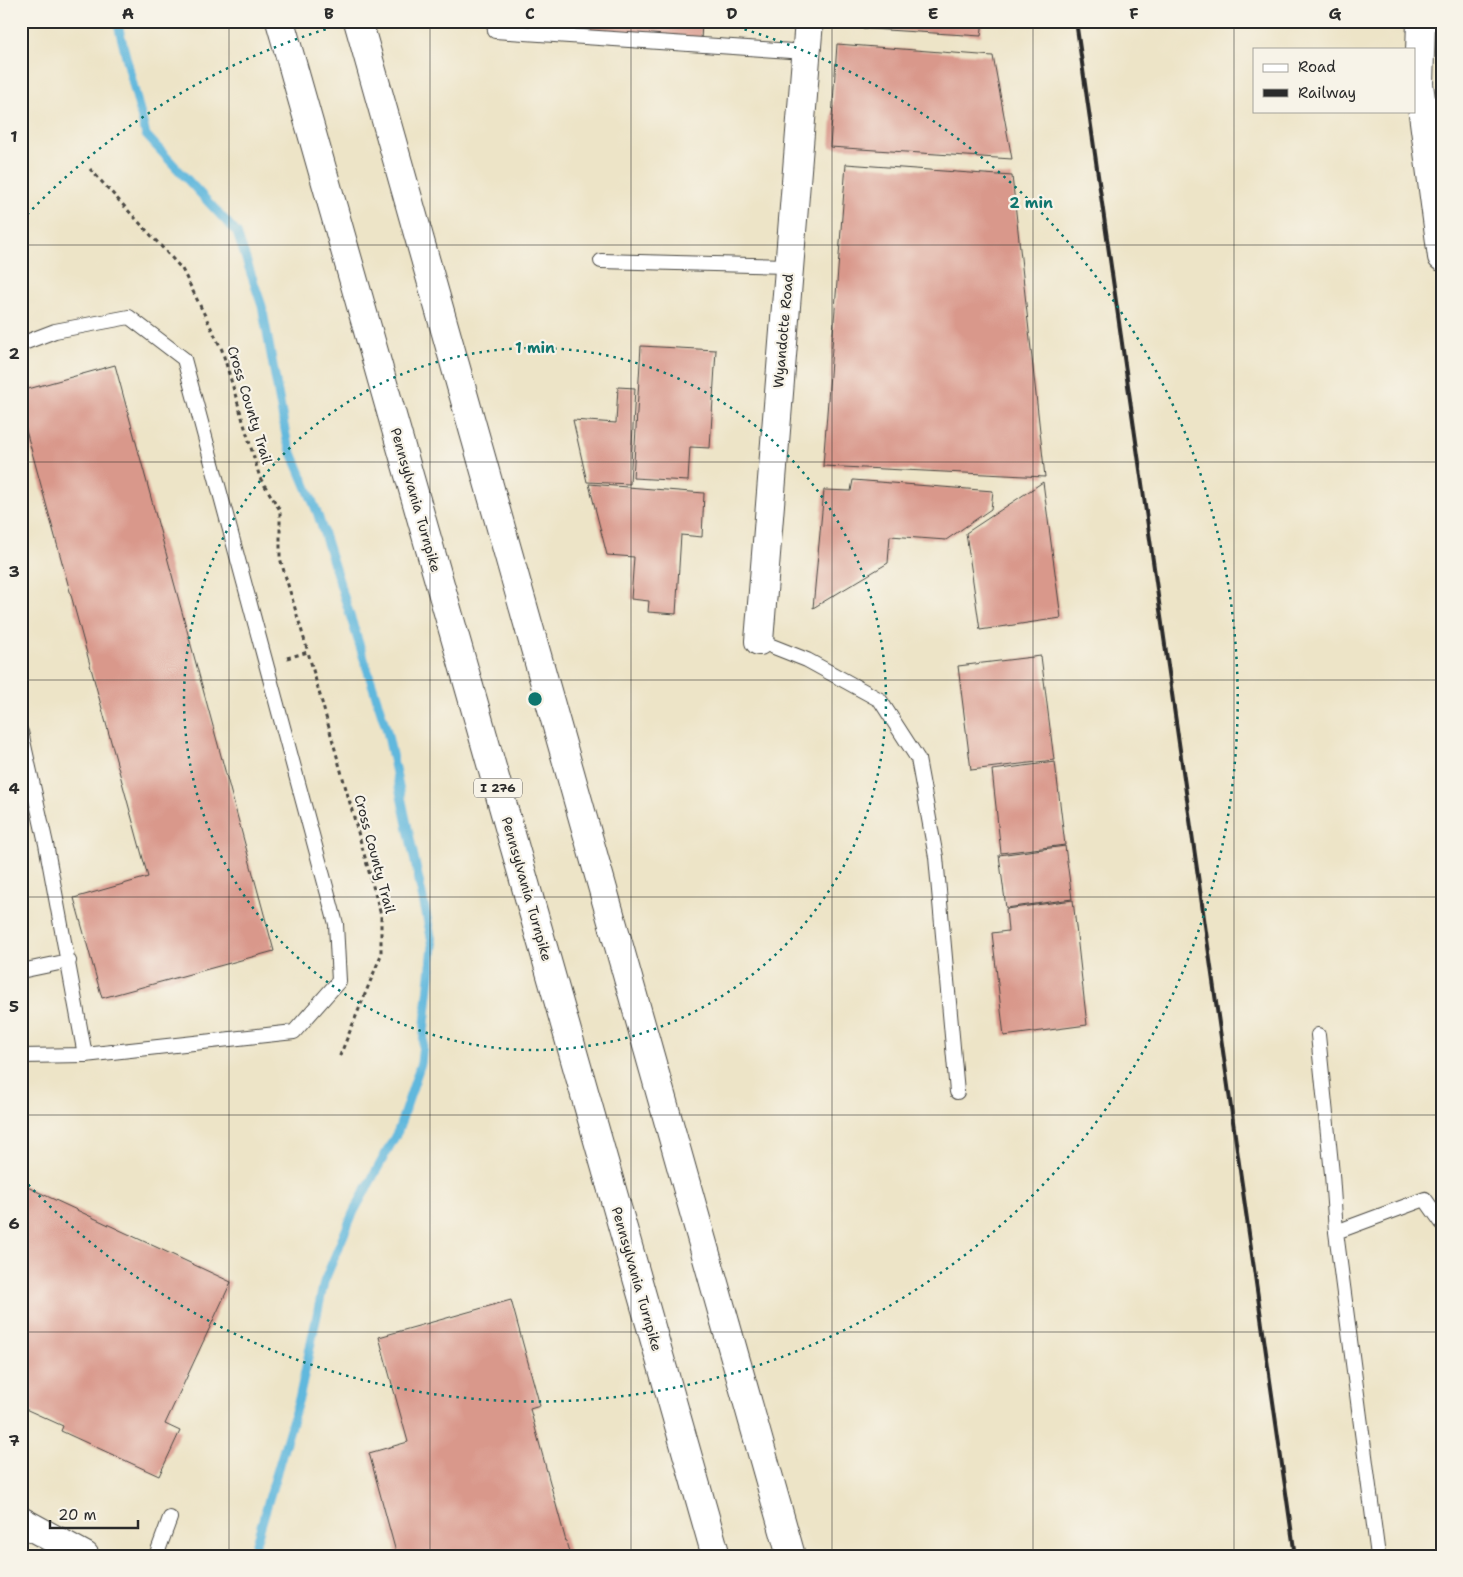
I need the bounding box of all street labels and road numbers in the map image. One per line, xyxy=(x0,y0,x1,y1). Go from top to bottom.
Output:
street label: Wyandotte Road xyxy=(769,273,797,389)
street label: Cross County Trail xyxy=(224,344,277,467)
street label: Pennsylvania Turnpike xyxy=(387,426,445,574)
road number: I 276 xyxy=(474,778,522,798)
street label: Cross County Trail xyxy=(350,793,400,916)
street label: Pennsylvania Turnpike xyxy=(498,815,556,963)
street label: Pennsylvania Turnpike xyxy=(608,1205,666,1353)

